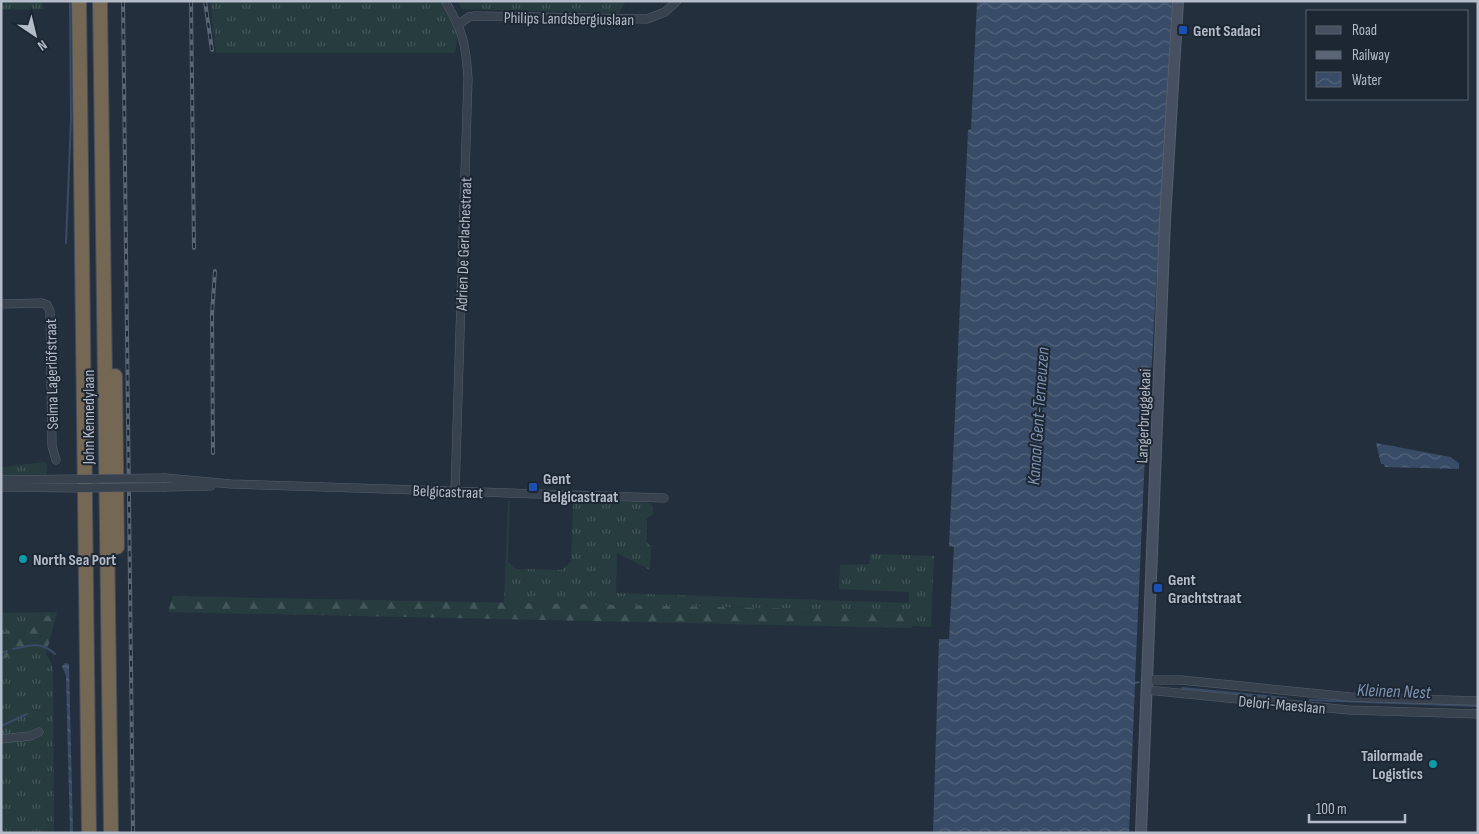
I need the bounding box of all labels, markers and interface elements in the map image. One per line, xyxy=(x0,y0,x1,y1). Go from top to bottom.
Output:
street label: Philips Landsbergiuslaan xyxy=(504,9,634,30)
north arrow xyxy=(10,10,60,60)
legend xyxy=(1306,10,1469,100)
text: Road xyxy=(1352,21,1377,40)
place label: Gent Sadaci xyxy=(1193,22,1261,41)
marker: Gent Sadaci xyxy=(1177,24,1189,36)
text: N xyxy=(34,36,50,54)
text: Railway xyxy=(1352,46,1390,65)
text: Water xyxy=(1352,71,1383,90)
street label: Adrien De Gerlachestraat xyxy=(453,177,476,312)
street label: Selma Lagerlöfstraat xyxy=(42,318,63,430)
water label: Kanaal Gent-Terneuzen xyxy=(1023,346,1054,486)
street label: Langerbruggekaai xyxy=(1133,368,1156,464)
street label: John Kennedylaan xyxy=(80,370,99,465)
place label: Gent Belgicastraat xyxy=(543,470,618,507)
marker: Gent Belgicastraat xyxy=(527,481,539,493)
street label: Belgicastraat xyxy=(412,482,484,503)
place label: North Sea Port xyxy=(33,551,116,570)
marker: North Sea Port xyxy=(17,553,29,565)
place label: Gent Grachtstraat xyxy=(1168,571,1241,608)
marker: Gent Grachtstraat xyxy=(1152,582,1164,594)
water label: Kleinen Nest xyxy=(1357,680,1432,703)
street label: Delori-Maeslaan xyxy=(1238,692,1326,719)
place label: Tailormade Logistics xyxy=(1361,747,1423,784)
marker: Tailormade Logistics xyxy=(1427,758,1439,770)
scale bar xyxy=(1309,792,1405,824)
text: 100 m xyxy=(1316,800,1347,819)

